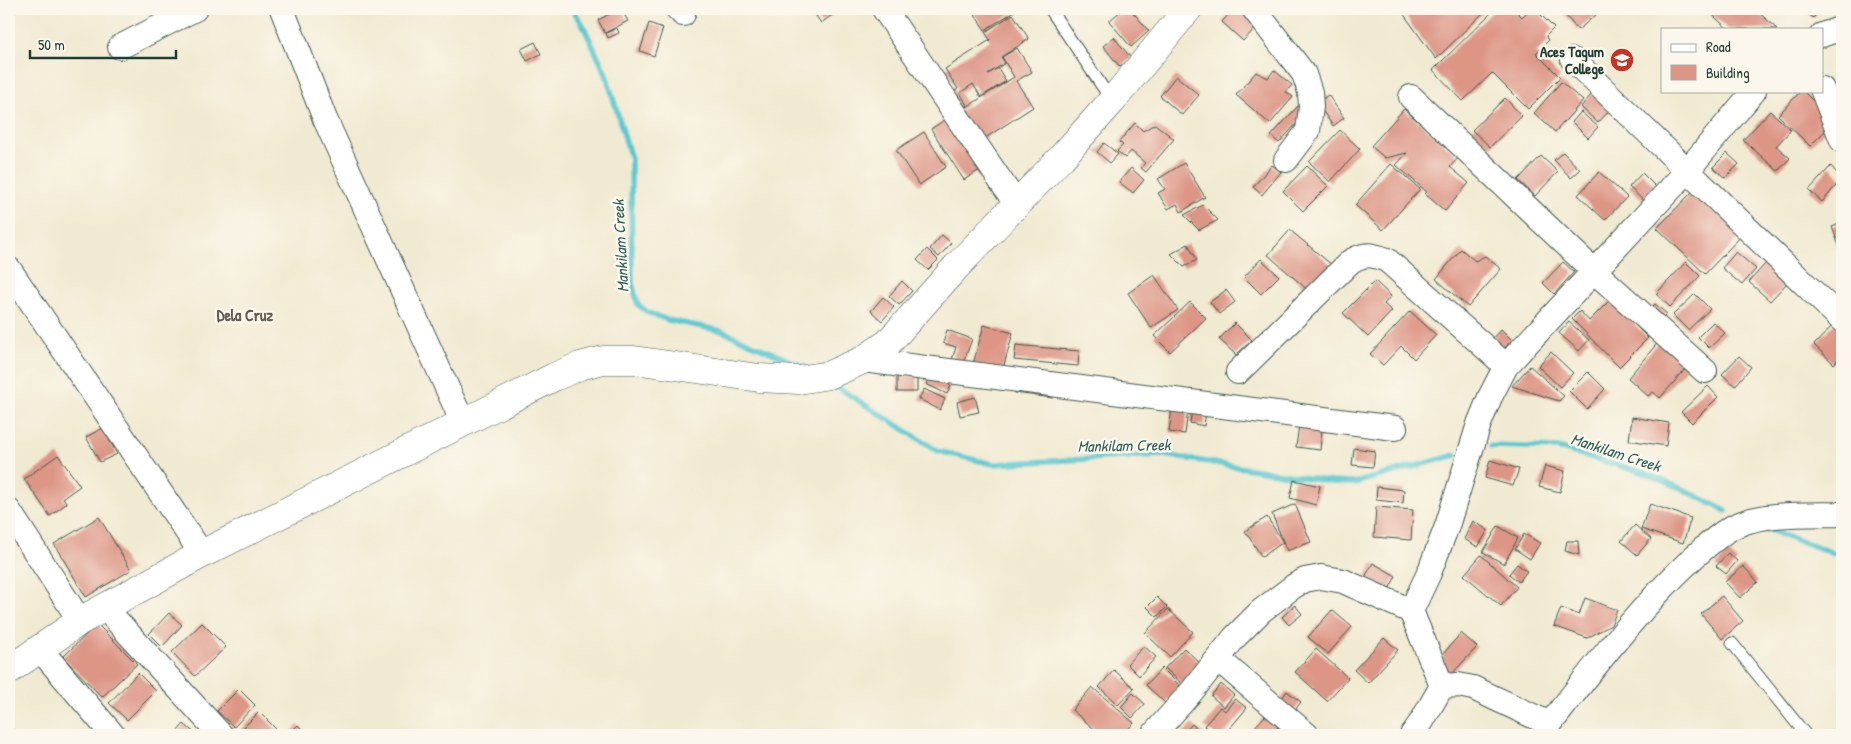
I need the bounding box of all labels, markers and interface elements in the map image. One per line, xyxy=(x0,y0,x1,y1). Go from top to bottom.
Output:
scale bar xyxy=(30,28,176,60)
legend xyxy=(1661,28,1824,92)
text: 50 m xyxy=(38,34,65,55)
text: Road xyxy=(1706,36,1731,57)
place label: Aces Tagum College xyxy=(1540,41,1604,80)
school or university icon: Aces Tagum College xyxy=(1609,47,1635,73)
text: Building xyxy=(1706,62,1750,83)
water label: Mankilam Creek xyxy=(607,198,633,293)
district label: Dela Cruz xyxy=(217,304,273,326)
water label: Mankilam Creek xyxy=(1569,427,1665,477)
water label: Mankilam Creek xyxy=(1077,433,1172,457)

